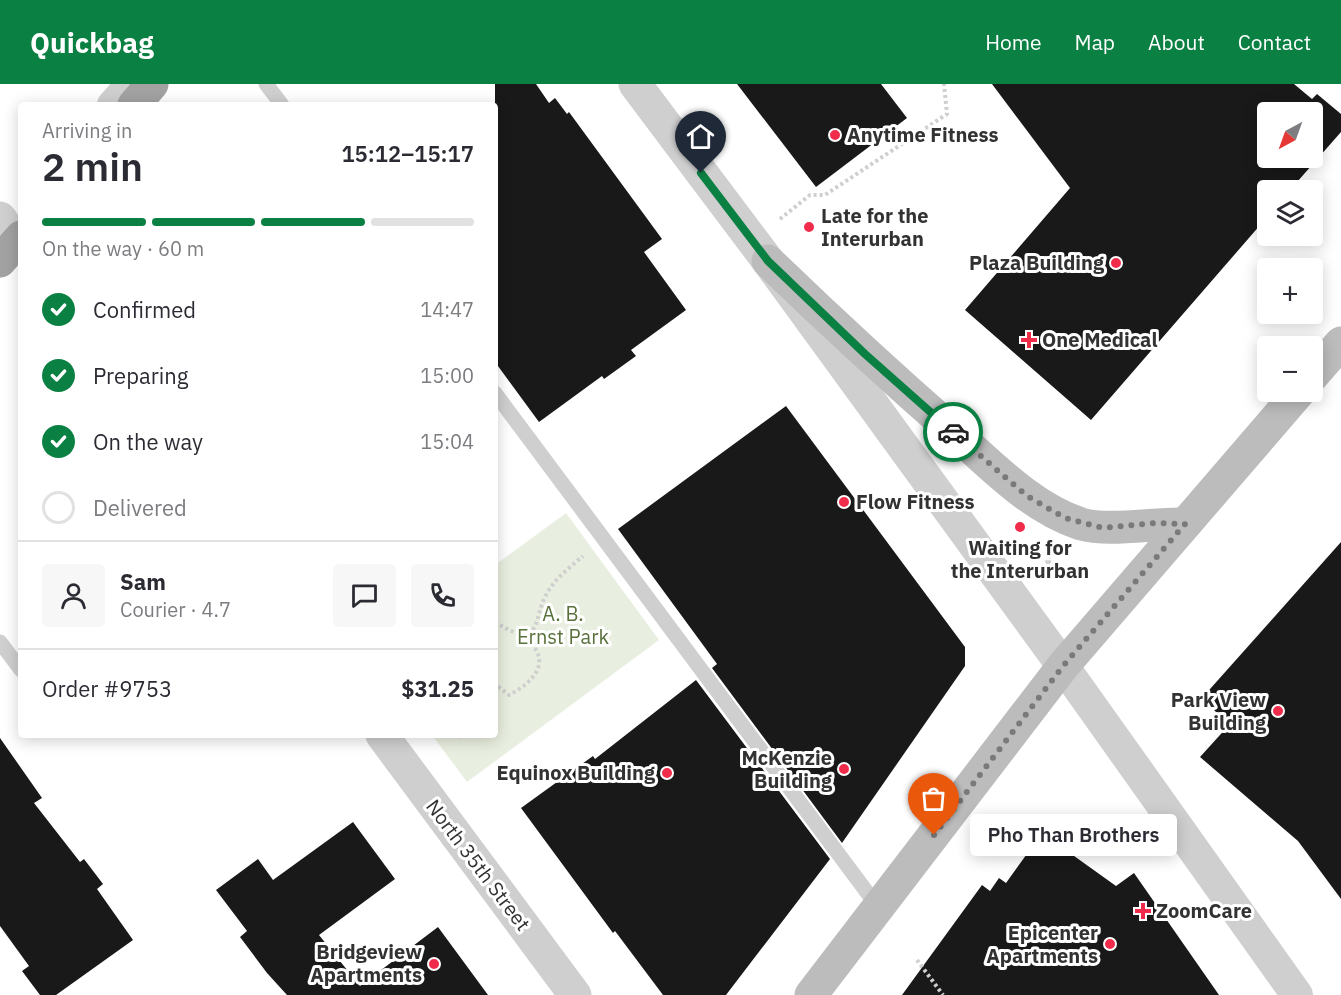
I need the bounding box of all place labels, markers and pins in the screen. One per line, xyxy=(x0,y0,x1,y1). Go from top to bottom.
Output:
pin xyxy=(675,111,726,173)
place label: Anytime Fitness xyxy=(847,121,999,148)
marker: Anytime Fitness xyxy=(828,128,842,142)
place label: Late for the Interurban xyxy=(821,202,929,252)
marker: Late for the Interurban xyxy=(802,220,816,234)
place label: Plaza Building xyxy=(969,249,1105,276)
marker: Plaza Building xyxy=(1109,256,1123,270)
place label: One Medical xyxy=(1042,326,1157,353)
marker: One Medical xyxy=(1020,331,1038,349)
place label: Flow Fitness xyxy=(856,488,975,515)
marker: Flow Fitness xyxy=(837,495,851,509)
marker: Waiting for the Interurban xyxy=(1013,520,1027,534)
place label: Waiting for the Interurban xyxy=(951,534,1089,584)
place label: Park View Building xyxy=(1171,686,1267,736)
marker: Park View Building xyxy=(1271,704,1285,718)
place label: McKenzie Building xyxy=(741,744,833,794)
place label: Equinox Building xyxy=(497,759,656,786)
marker: McKenzie Building xyxy=(837,762,851,776)
marker: Equinox Building xyxy=(660,766,674,780)
pin xyxy=(908,773,959,835)
callout: Pho Than Brothers xyxy=(970,814,1177,856)
place label: ZoomCare xyxy=(1156,897,1252,924)
marker: ZoomCare xyxy=(1134,902,1152,920)
place label: Epicenter Apartments xyxy=(986,919,1098,969)
marker: Epicenter Apartments xyxy=(1103,937,1117,951)
place label: Bridgeview Apartments xyxy=(310,938,422,988)
marker: Bridgeview Apartments xyxy=(427,957,441,971)

